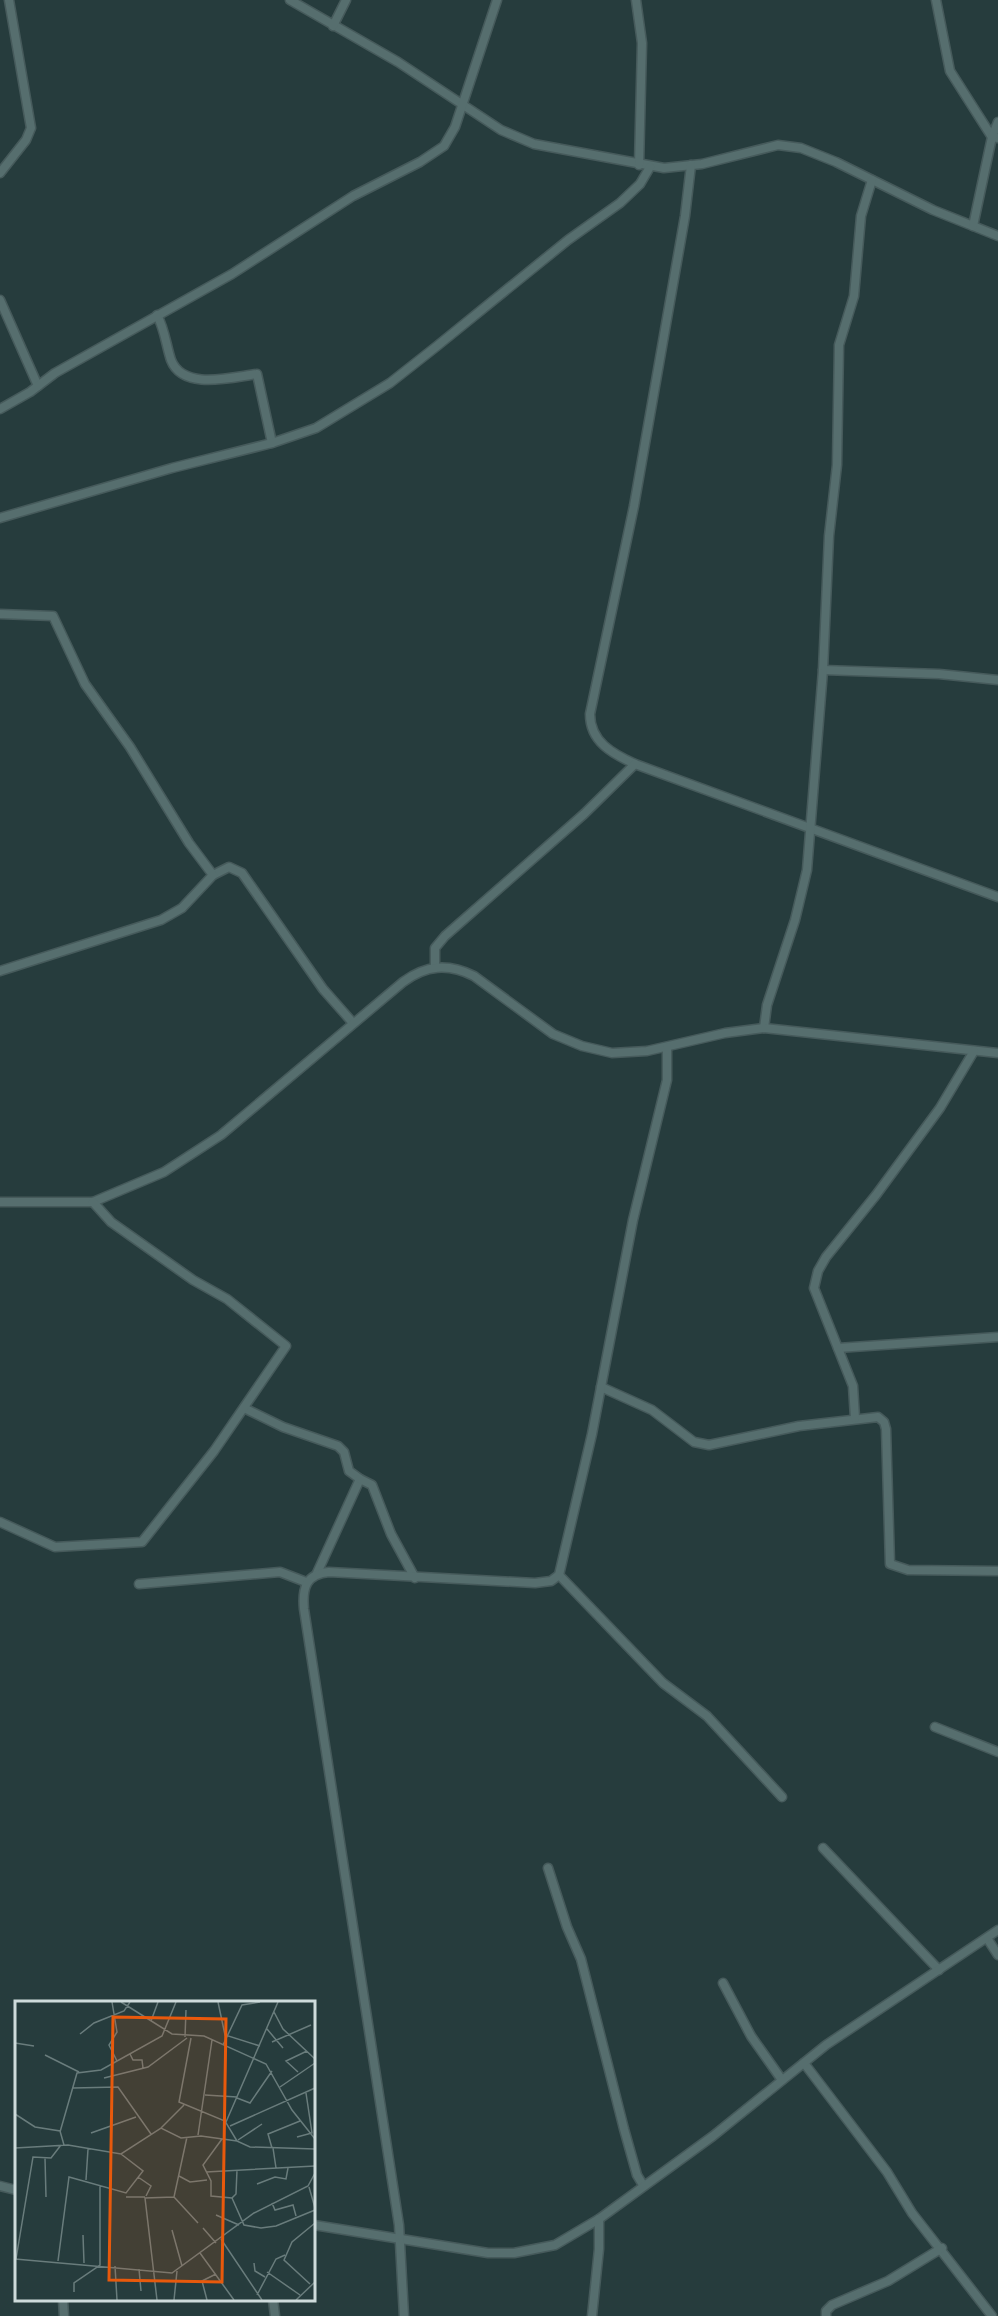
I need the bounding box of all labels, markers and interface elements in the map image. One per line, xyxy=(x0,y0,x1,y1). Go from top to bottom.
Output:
inset map xyxy=(15,2001,315,2301)

